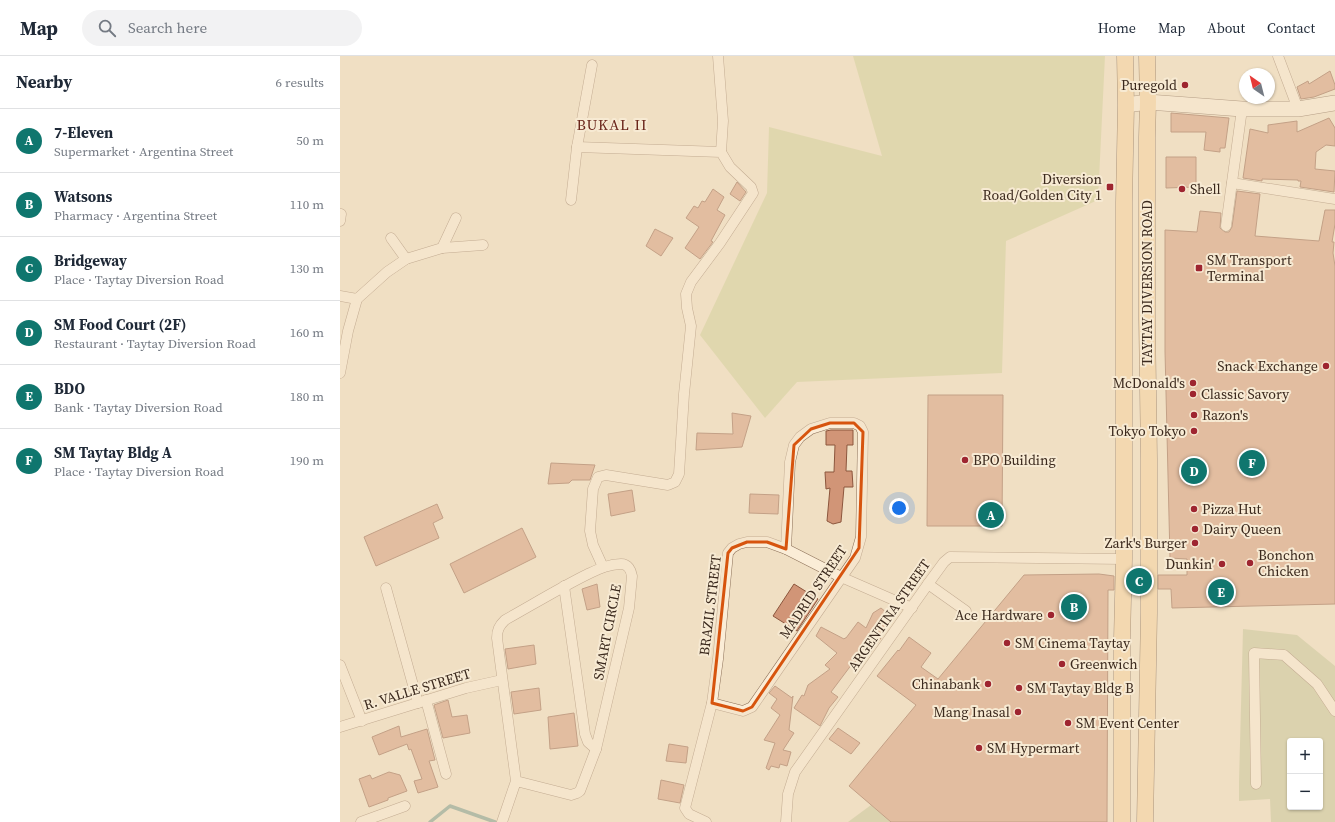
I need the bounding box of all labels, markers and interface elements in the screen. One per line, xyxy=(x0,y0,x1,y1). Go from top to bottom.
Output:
search box xyxy=(82,10,362,46)
text: Map xyxy=(20,15,58,41)
icon: search xyxy=(96,17,118,39)
text: Search here xyxy=(128,17,207,38)
text: Home xyxy=(1098,18,1136,38)
text: Map xyxy=(1158,18,1185,38)
text: About xyxy=(1207,18,1245,38)
text: Contact xyxy=(1267,18,1315,38)
north arrow xyxy=(1239,68,1275,104)
text: Nearby xyxy=(16,70,72,94)
text: 6 results xyxy=(276,74,324,91)
place label: Puregold xyxy=(1121,75,1177,95)
marker: Puregold xyxy=(1180,80,1190,90)
district label: BUKAL II xyxy=(576,114,648,135)
text: 7-Eleven xyxy=(54,122,113,143)
text: A xyxy=(25,132,33,149)
text: 50 m xyxy=(296,132,324,149)
text: Supermarket · Argentina Street xyxy=(54,143,233,160)
place label: Diversion Road/Golden City 1 xyxy=(983,169,1103,205)
place label: Shell xyxy=(1190,179,1221,199)
marker: Diversion Road/Golden City 1 xyxy=(1105,182,1115,192)
marker: Shell xyxy=(1177,184,1187,194)
text: Watsons xyxy=(54,186,112,207)
text: B xyxy=(25,196,33,213)
text: 110 m xyxy=(290,196,324,213)
street label: TAYTAY DIVERSION ROAD xyxy=(1137,200,1157,366)
text: Pharmacy · Argentina Street xyxy=(54,207,217,224)
text: Bridgeway xyxy=(54,250,127,271)
place label: SM Transport Terminal xyxy=(1207,250,1292,286)
text: C xyxy=(25,260,33,277)
text: 130 m xyxy=(290,260,324,277)
marker: SM Transport Terminal xyxy=(1194,263,1204,273)
text: Place · Taytay Diversion Road xyxy=(54,271,224,288)
text: SM Food Court (2F) xyxy=(54,314,186,335)
text: D xyxy=(24,324,34,341)
text: 160 m xyxy=(290,324,324,341)
text: Restaurant · Taytay Diversion Road xyxy=(54,335,256,352)
place label: Snack Exchange xyxy=(1217,356,1318,376)
marker: Snack Exchange xyxy=(1321,361,1331,371)
place label: McDonald's xyxy=(1113,373,1185,393)
text: BDO xyxy=(54,378,85,399)
marker: McDonald's xyxy=(1188,378,1198,388)
place label: Classic Savory xyxy=(1201,384,1290,404)
text: E xyxy=(25,388,33,405)
text: 180 m xyxy=(290,388,324,405)
marker: Classic Savory xyxy=(1188,389,1198,399)
text: Bank · Taytay Diversion Road xyxy=(54,399,223,416)
place label: Razon's xyxy=(1202,405,1248,425)
marker: Razon's xyxy=(1189,410,1199,420)
place label: Tokyo Tokyo xyxy=(1109,421,1186,441)
marker: Tokyo Tokyo xyxy=(1189,426,1199,436)
text: SM Taytay Bldg A xyxy=(54,442,172,463)
pin: F xyxy=(1239,448,1265,478)
place label: BPO Building xyxy=(973,450,1056,470)
text: F xyxy=(25,452,33,469)
text: 190 m xyxy=(290,452,324,469)
marker: BPO Building xyxy=(960,455,970,465)
pin: D xyxy=(1181,456,1207,486)
text: Place · Taytay Diversion Road xyxy=(54,463,224,480)
your location xyxy=(889,498,909,518)
place label: Pizza Hut xyxy=(1202,499,1262,519)
pin: A xyxy=(978,500,1004,530)
marker: Pizza Hut xyxy=(1189,504,1199,514)
place label: Dairy Queen xyxy=(1203,519,1282,539)
marker: Dairy Queen xyxy=(1190,524,1200,534)
place label: Zark's Burger xyxy=(1105,533,1187,553)
marker: Zark's Burger xyxy=(1190,538,1200,548)
street label: MADRID STREET xyxy=(774,541,852,643)
place label: Bonchon Chicken xyxy=(1258,545,1315,581)
street label: BRAZIL STREET xyxy=(694,553,726,657)
place label: Dunkin' xyxy=(1165,554,1214,574)
street label: ARGENTINA STREET xyxy=(843,555,935,675)
marker: Bonchon Chicken xyxy=(1245,558,1255,568)
marker: Dunkin' xyxy=(1217,559,1227,569)
pin: C xyxy=(1126,566,1152,596)
pin: E xyxy=(1208,577,1234,607)
street label: SMART CIRCLE xyxy=(588,582,626,682)
pin: B xyxy=(1061,592,1087,622)
place label: Ace Hardware xyxy=(955,605,1043,625)
marker: Ace Hardware xyxy=(1046,610,1056,620)
place label: SM Cinema Taytay xyxy=(1015,633,1131,653)
marker: SM Cinema Taytay xyxy=(1002,638,1012,648)
place label: Greenwich xyxy=(1070,654,1138,674)
marker: Greenwich xyxy=(1057,659,1067,669)
street label: R. VALLE STREET xyxy=(361,663,473,715)
place label: Chinabank xyxy=(912,674,980,694)
place label: SM Taytay Bldg B xyxy=(1027,678,1134,698)
marker: Chinabank xyxy=(983,679,993,689)
marker: SM Taytay Bldg B xyxy=(1014,683,1024,693)
place label: Mang Inasal xyxy=(933,702,1010,722)
marker: Mang Inasal xyxy=(1013,707,1023,717)
place label: SM Event Center xyxy=(1076,713,1179,733)
marker: SM Event Center xyxy=(1063,718,1073,728)
place label: SM Hypermart xyxy=(987,738,1080,758)
map controls xyxy=(1287,738,1323,810)
button: + xyxy=(1287,738,1323,774)
marker: SM Hypermart xyxy=(974,743,984,753)
button: − xyxy=(1287,774,1323,810)

